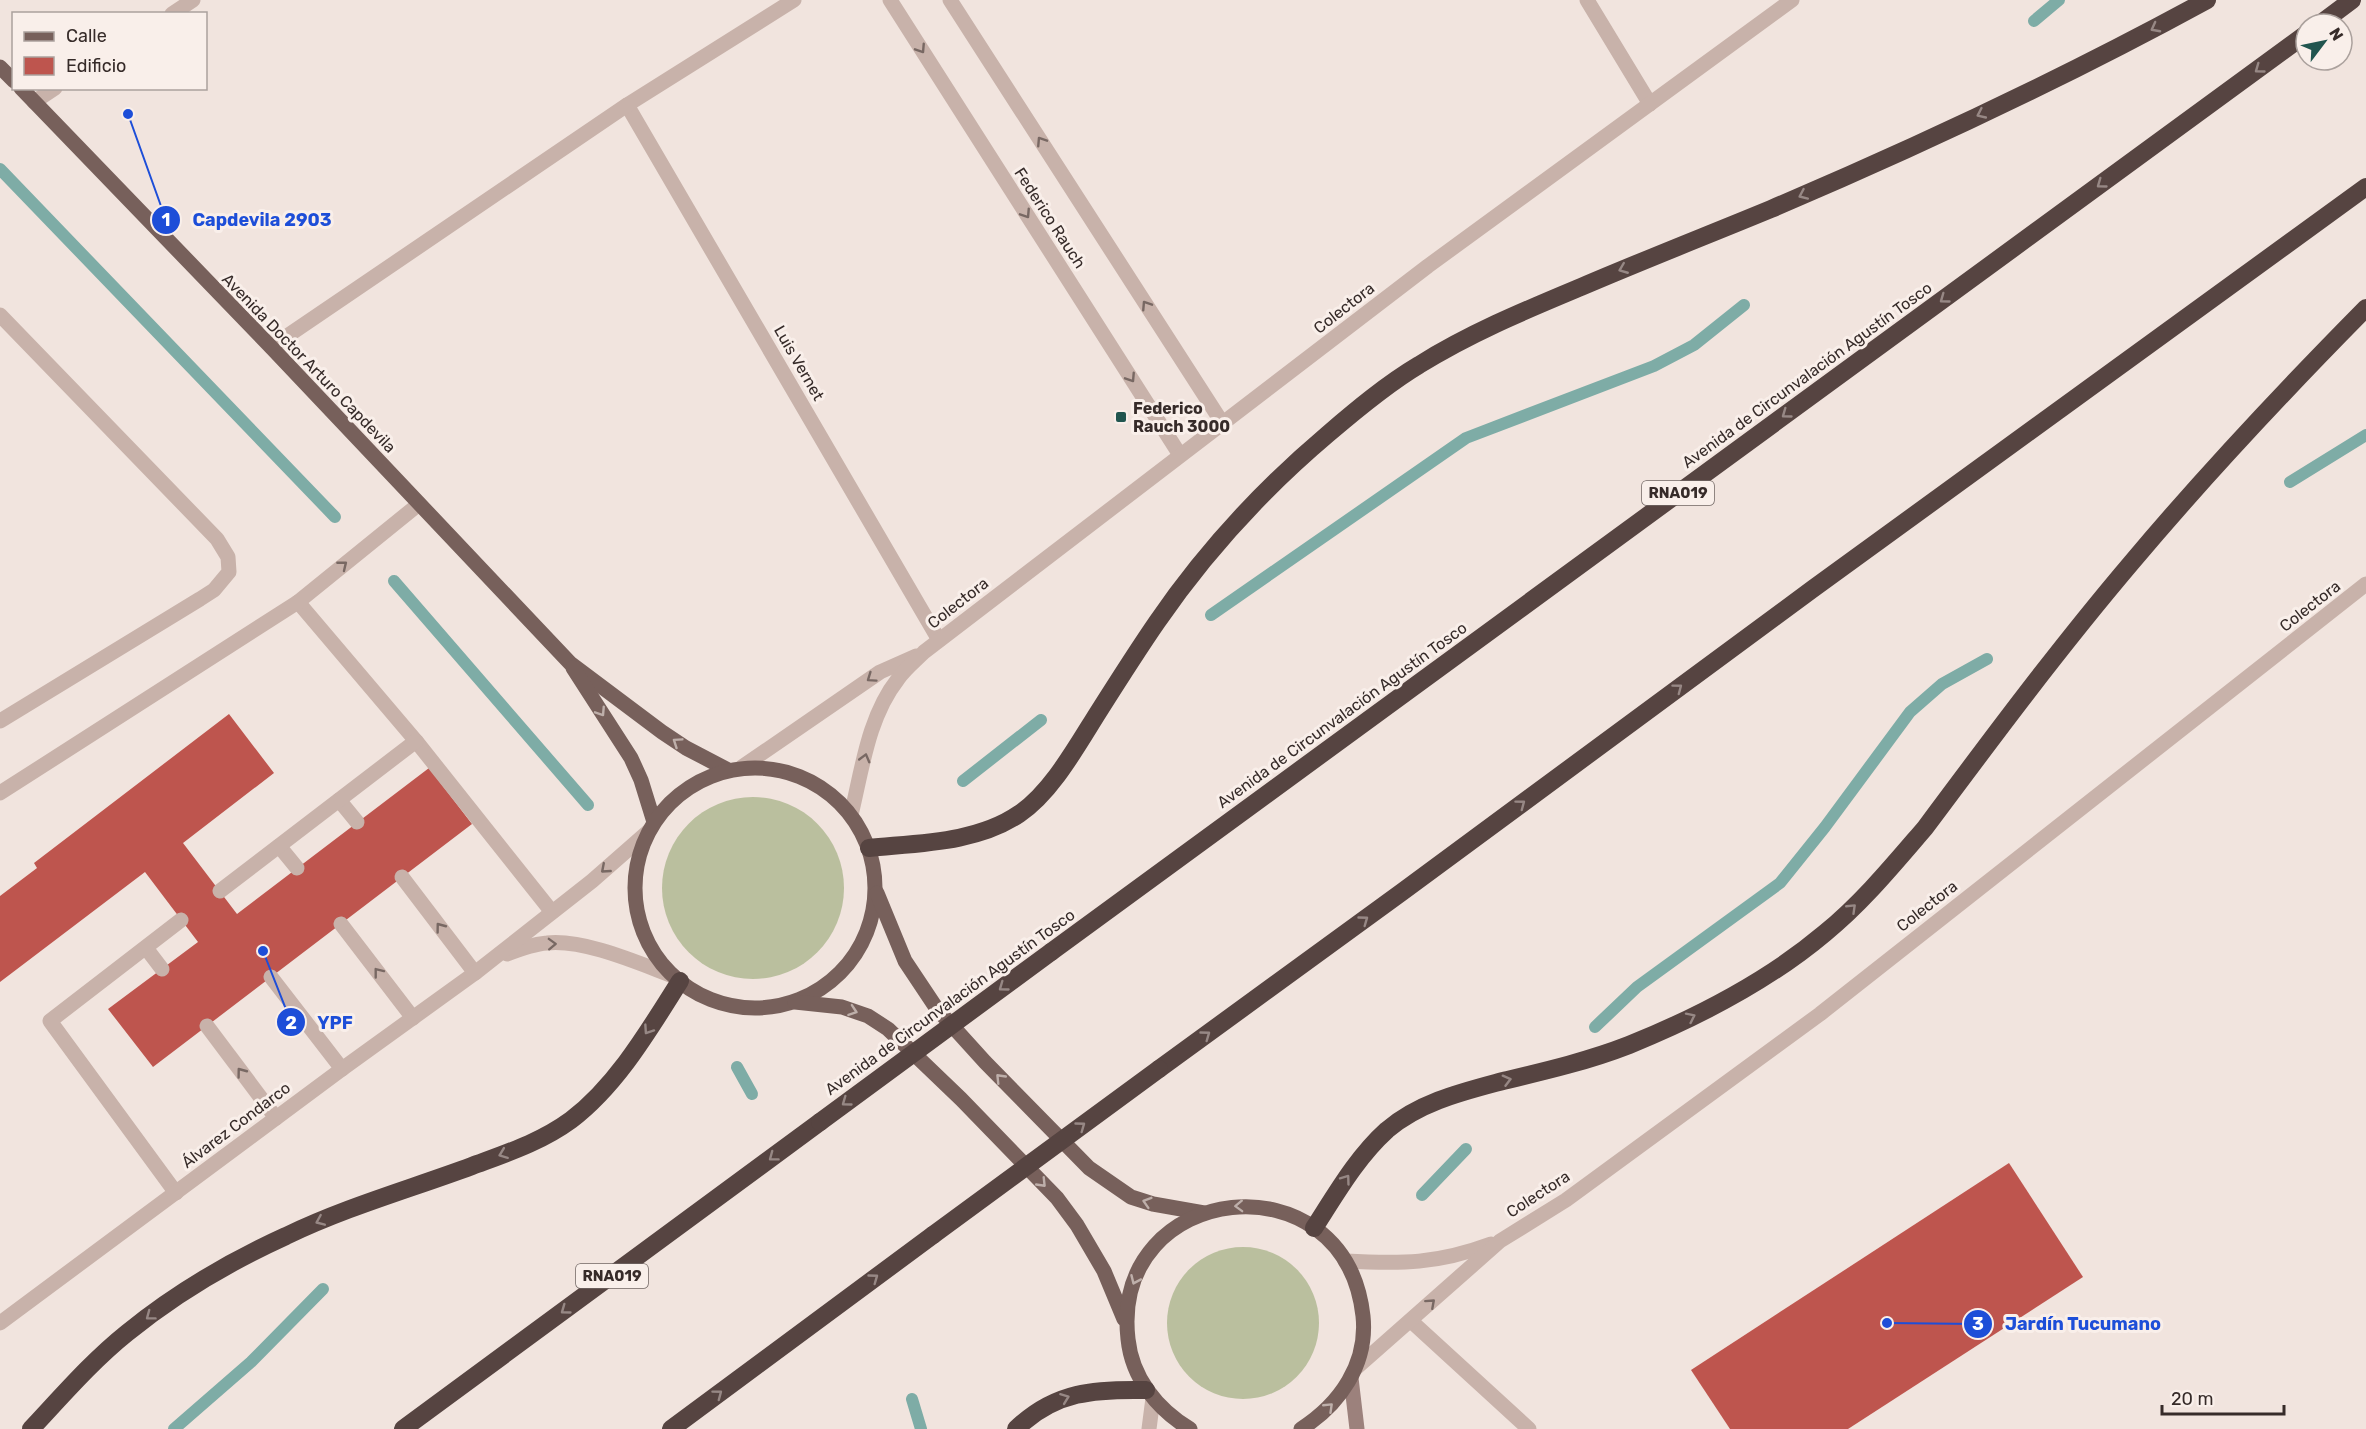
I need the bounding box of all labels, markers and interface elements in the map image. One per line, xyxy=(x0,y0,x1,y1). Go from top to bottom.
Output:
legend xyxy=(12,12,207,90)
north arrow xyxy=(2294,12,2354,72)
one-way arrow xyxy=(2151,20,2162,32)
text: N xyxy=(2325,24,2347,44)
text: Calle xyxy=(66,25,107,47)
one-way arrow xyxy=(914,43,926,53)
text: Edificio xyxy=(66,55,126,77)
one-way arrow xyxy=(2254,62,2265,73)
one-way arrow xyxy=(1976,106,1987,118)
one-way arrow xyxy=(1037,136,1048,147)
street label: Federico Rauch xyxy=(1010,164,1090,272)
one-way arrow xyxy=(2097,177,2108,188)
one-way arrow xyxy=(1799,188,1810,200)
callout: Capdevila 2903 xyxy=(151,202,344,238)
one-way arrow xyxy=(1019,207,1030,218)
text: 1 xyxy=(162,209,170,231)
text: Capdevila 2903 xyxy=(192,209,332,231)
one-way arrow xyxy=(1618,262,1629,274)
street label: Avenida Doctor Arturo Capdevila xyxy=(218,269,400,457)
street label: Colectora xyxy=(1310,278,1378,338)
street label: Avenida de Circunvalación Agustín Tosco xyxy=(1678,278,1936,472)
one-way arrow xyxy=(1939,292,1950,303)
one-way arrow xyxy=(1142,300,1153,311)
street label: Luis Vernet xyxy=(770,322,828,404)
one-way arrow xyxy=(1124,371,1135,382)
place label: Federico Rauch 3000 xyxy=(1133,399,1230,436)
one-way arrow xyxy=(1782,406,1793,417)
marker: Federico Rauch 3000 xyxy=(1114,410,1128,424)
road number: RNA019 xyxy=(1642,481,1714,505)
one-way arrow xyxy=(336,562,347,573)
street label: Colectora xyxy=(924,573,992,633)
street label: Colectora xyxy=(2276,576,2344,636)
street label: Avenida de Circunvalación Agustín Tosco xyxy=(1213,618,1471,812)
one-way arrow xyxy=(867,671,878,682)
one-way arrow xyxy=(1671,685,1682,696)
one-way arrow xyxy=(594,706,605,717)
one-way arrow xyxy=(673,738,684,749)
one-way arrow xyxy=(858,753,870,764)
one-way arrow xyxy=(1514,801,1525,812)
one-way arrow xyxy=(601,862,612,873)
street label: Colectora xyxy=(1893,876,1961,936)
street label: Avenida de Circunvalación Agustín Tosco xyxy=(821,905,1079,1099)
one-way arrow xyxy=(1844,905,1855,916)
one-way arrow xyxy=(1357,916,1368,927)
one-way arrow xyxy=(436,922,447,933)
one-way arrow xyxy=(547,937,556,950)
one-way arrow xyxy=(374,967,385,978)
one-way arrow xyxy=(999,980,1010,991)
one-way arrow xyxy=(847,1003,858,1016)
callout: YPF xyxy=(276,1004,365,1040)
text: 2 xyxy=(285,1012,297,1034)
text: YPF xyxy=(317,1012,353,1034)
one-way arrow xyxy=(1684,1012,1695,1024)
one-way arrow xyxy=(644,1024,655,1035)
one-way arrow xyxy=(1200,1031,1211,1042)
one-way arrow xyxy=(238,1067,249,1078)
one-way arrow xyxy=(996,1074,1007,1084)
one-way arrow xyxy=(1502,1075,1512,1088)
street label: Álvarez Condarco xyxy=(178,1078,294,1172)
one-way arrow xyxy=(842,1095,853,1106)
one-way arrow xyxy=(1075,1122,1086,1133)
one-way arrow xyxy=(498,1147,509,1160)
one-way arrow xyxy=(768,1149,779,1160)
street label: Colectora xyxy=(1503,1166,1573,1222)
one-way arrow xyxy=(1339,1175,1350,1186)
one-way arrow xyxy=(1035,1176,1046,1187)
one-way arrow xyxy=(1142,1197,1153,1209)
one-way arrow xyxy=(1235,1200,1244,1213)
one-way arrow xyxy=(315,1214,326,1226)
road number: RNA019 xyxy=(576,1264,648,1288)
one-way arrow xyxy=(868,1274,879,1285)
one-way arrow xyxy=(1130,1274,1142,1285)
one-way arrow xyxy=(1424,1299,1434,1310)
one-way arrow xyxy=(561,1303,572,1314)
callout: Jardín Tucumano xyxy=(1963,1306,2173,1342)
one-way arrow xyxy=(146,1309,157,1320)
text: 3 xyxy=(1972,1313,1984,1335)
text: Jardín Tucumano xyxy=(2005,1313,2161,1335)
scale bar xyxy=(2162,1378,2284,1416)
text: 20 m xyxy=(2171,1388,2213,1410)
one-way arrow xyxy=(711,1390,722,1401)
one-way arrow xyxy=(1058,1393,1069,1405)
one-way arrow xyxy=(1323,1403,1333,1414)

